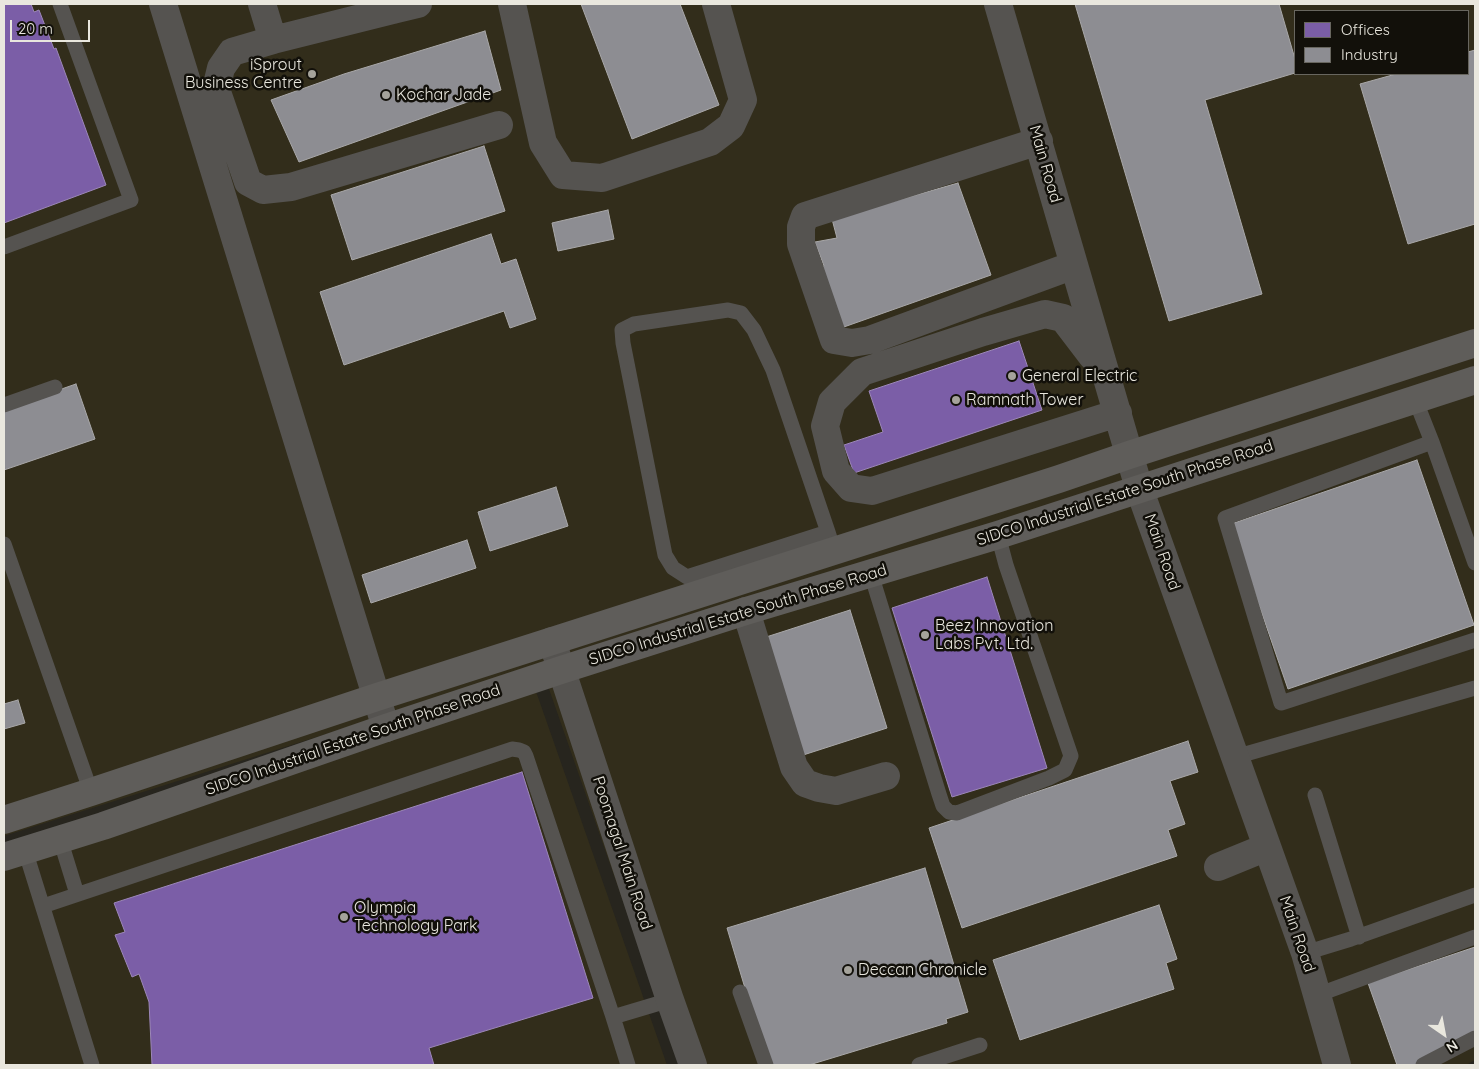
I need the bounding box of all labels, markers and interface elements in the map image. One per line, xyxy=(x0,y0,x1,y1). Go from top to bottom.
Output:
scale bar xyxy=(12,10,92,42)
legend xyxy=(1294,10,1469,75)
text: 20 m xyxy=(18,19,53,38)
text: Offices xyxy=(1341,20,1390,39)
text: Industry xyxy=(1341,45,1398,64)
place label: iSprout Business Centre xyxy=(185,55,302,93)
marker: iSprout Business Centre xyxy=(306,68,318,80)
place label: Kochar Jade xyxy=(396,85,491,105)
marker: Kochar Jade xyxy=(380,89,392,101)
street label: Main Road xyxy=(1025,123,1065,205)
place label: General Electric xyxy=(1022,366,1137,386)
marker: General Electric xyxy=(1006,370,1018,382)
place label: Ramnath Tower xyxy=(966,390,1084,410)
marker: Ramnath Tower xyxy=(950,394,962,406)
street label: SIDCO Industrial Estate South Phase Road xyxy=(975,436,1275,550)
street label: Main Road xyxy=(1140,511,1184,593)
street label: SIDCO Industrial Estate South Phase Road xyxy=(587,560,889,670)
place label: Beez Innovation Labs Pvt. Ltd. xyxy=(935,616,1053,654)
marker: Beez Innovation Labs Pvt. Ltd. xyxy=(919,629,931,641)
street label: SIDCO Industrial Estate South Phase Road xyxy=(203,680,503,800)
street label: Poomagal Main Road xyxy=(588,774,656,932)
street label: Main Road xyxy=(1275,893,1319,975)
place label: Olympia Technology Park xyxy=(354,898,478,936)
marker: Olympia Technology Park xyxy=(338,911,350,923)
place label: Deccan Chronicle xyxy=(858,960,987,980)
marker: Deccan Chronicle xyxy=(842,964,854,976)
north arrow xyxy=(1419,1009,1469,1059)
text: N xyxy=(1443,1036,1461,1057)

